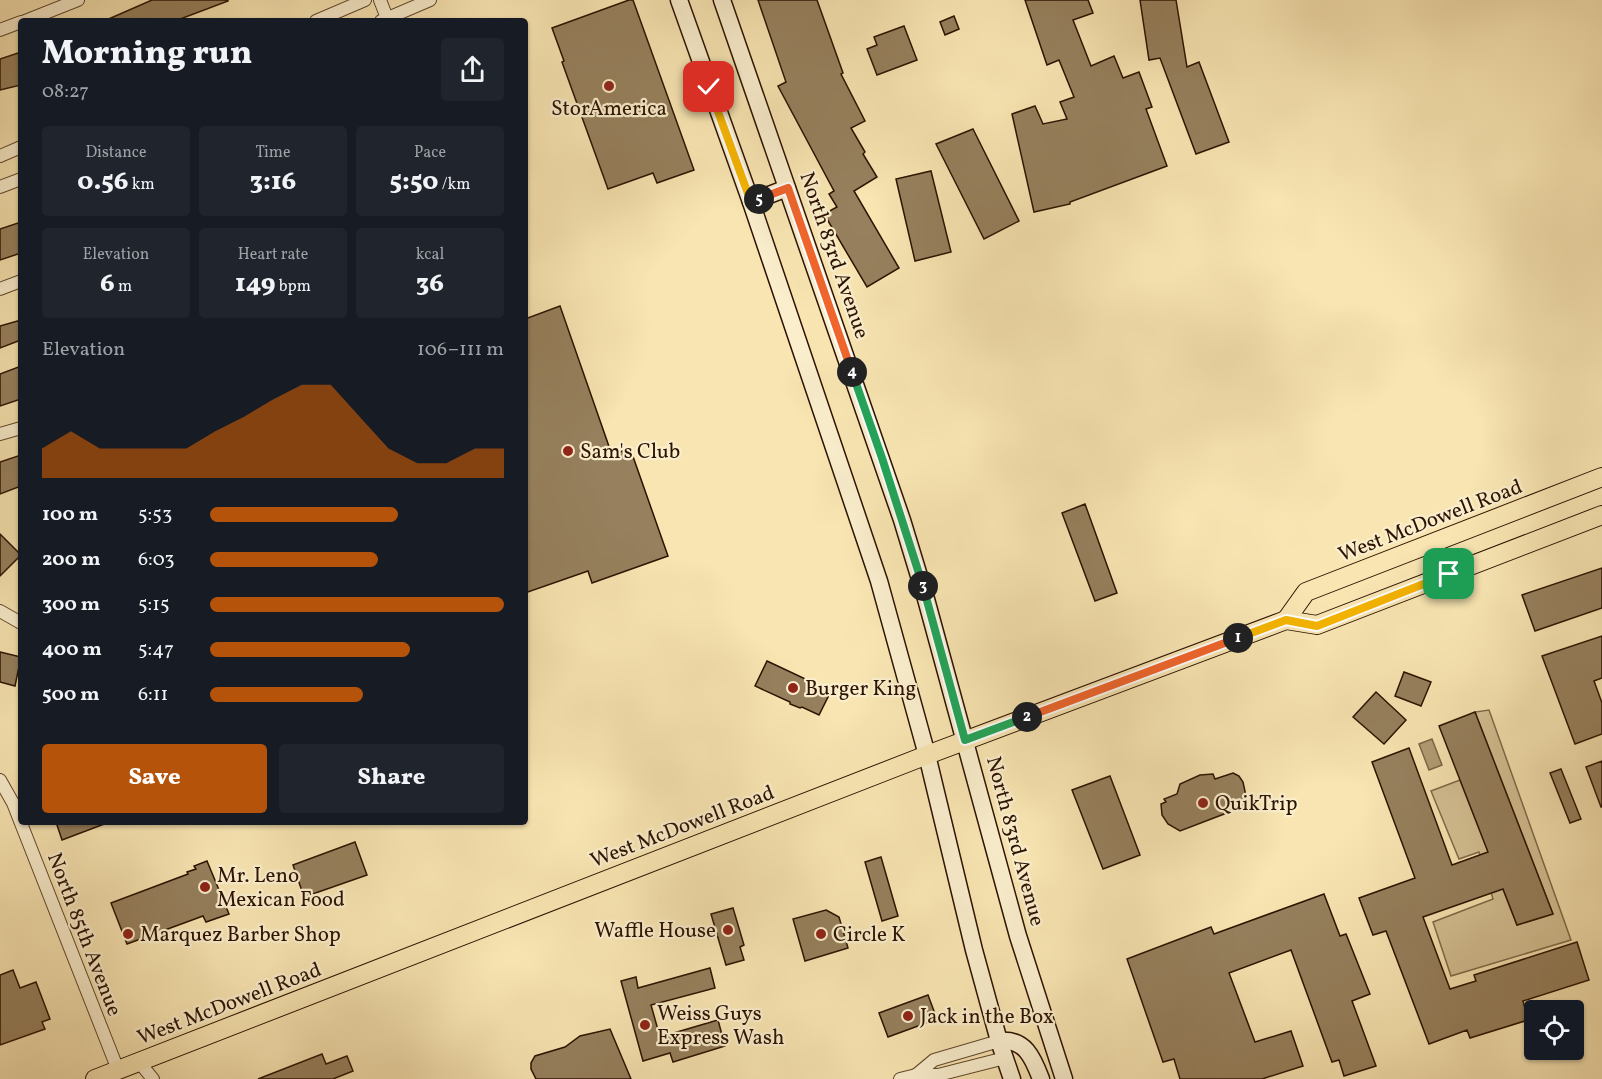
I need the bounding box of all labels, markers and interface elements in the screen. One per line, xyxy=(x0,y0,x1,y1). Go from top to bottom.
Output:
text: Morning run xyxy=(42,32,252,78)
button: share xyxy=(441,38,504,101)
pin xyxy=(683,61,734,112)
icon: check xyxy=(692,70,725,103)
text: 08:27 xyxy=(42,78,89,106)
marker: StorAmerica xyxy=(602,79,616,93)
place label: StorAmerica xyxy=(551,95,667,124)
text: Distance xyxy=(85,142,147,164)
text: Time xyxy=(255,142,291,164)
text: Pace xyxy=(414,142,446,164)
text: 0.56 xyxy=(77,164,129,200)
text: 3:16 xyxy=(250,164,296,200)
text: 5:50 xyxy=(390,164,439,200)
street label: North 83rd Avenue xyxy=(791,168,876,343)
text: km xyxy=(129,174,155,196)
text: /km xyxy=(439,174,470,196)
pin: 5 xyxy=(744,184,774,214)
text: 5 xyxy=(755,188,763,210)
text: Elevation xyxy=(83,244,149,266)
text: Heart rate xyxy=(238,244,308,266)
text: kcal xyxy=(416,244,444,266)
text: 6 xyxy=(100,266,115,302)
text: 149 xyxy=(235,266,276,302)
text: 36 xyxy=(416,266,444,302)
text: m xyxy=(115,276,132,298)
text: bpm xyxy=(276,276,311,298)
text: Elevation xyxy=(42,336,125,364)
text: 106–111 m xyxy=(417,336,504,364)
pin: 4 xyxy=(837,357,867,387)
text: 4 xyxy=(847,361,857,383)
place label: Sam's Club xyxy=(580,438,680,467)
marker: Sam's Club xyxy=(561,444,575,458)
street label: West McDowell Road xyxy=(1334,473,1527,570)
text: 100 m xyxy=(42,501,98,529)
text: 5:53 xyxy=(138,501,172,529)
text: 200 m xyxy=(42,546,100,574)
text: 6:03 xyxy=(138,546,175,574)
pin xyxy=(1423,548,1474,599)
icon: arrive xyxy=(1432,557,1465,590)
pin: 3 xyxy=(908,571,938,601)
text: 3 xyxy=(919,575,927,597)
text: 300 m xyxy=(42,591,100,619)
text: 5:15 xyxy=(138,591,170,619)
pin: 1 xyxy=(1223,623,1253,653)
text: 1 xyxy=(1235,627,1241,649)
text: 400 m xyxy=(42,636,102,664)
text: 5:47 xyxy=(138,636,174,664)
place label: Burger King xyxy=(805,675,916,704)
text: 500 m xyxy=(42,681,100,709)
text: 6:11 xyxy=(138,681,168,709)
marker: Burger King xyxy=(786,681,800,695)
pin: 2 xyxy=(1012,702,1042,732)
text: 2 xyxy=(1023,706,1031,728)
button: Save xyxy=(42,744,267,813)
button: Share xyxy=(279,744,504,813)
street label: North 83rd Avenue xyxy=(978,753,1051,930)
street label: West McDowell Road xyxy=(586,779,779,876)
place label: QuikTrip xyxy=(1215,790,1298,819)
marker: QuikTrip xyxy=(1196,796,1210,810)
street label: North 85th Avenue xyxy=(39,849,128,1021)
place label: Mr. Leno Mexican Food xyxy=(217,862,345,915)
marker: Mr. Leno Mexican Food xyxy=(198,880,212,894)
place label: Waffle House xyxy=(594,917,716,946)
place label: Marquez Barber Shop xyxy=(140,921,341,950)
place label: Circle K xyxy=(833,921,905,950)
marker: Waffle House xyxy=(721,923,735,937)
marker: Marquez Barber Shop xyxy=(121,927,135,941)
marker: Circle K xyxy=(814,927,828,941)
street label: West McDowell Road xyxy=(133,956,326,1053)
place label: Weiss Guys Express Wash xyxy=(657,1000,784,1053)
map controls xyxy=(1524,1000,1584,1060)
button: locate xyxy=(1524,1000,1584,1060)
place label: Jack in the Box xyxy=(920,1003,1054,1032)
marker: Jack in the Box xyxy=(901,1009,915,1023)
marker: Weiss Guys Express Wash xyxy=(638,1018,652,1032)

